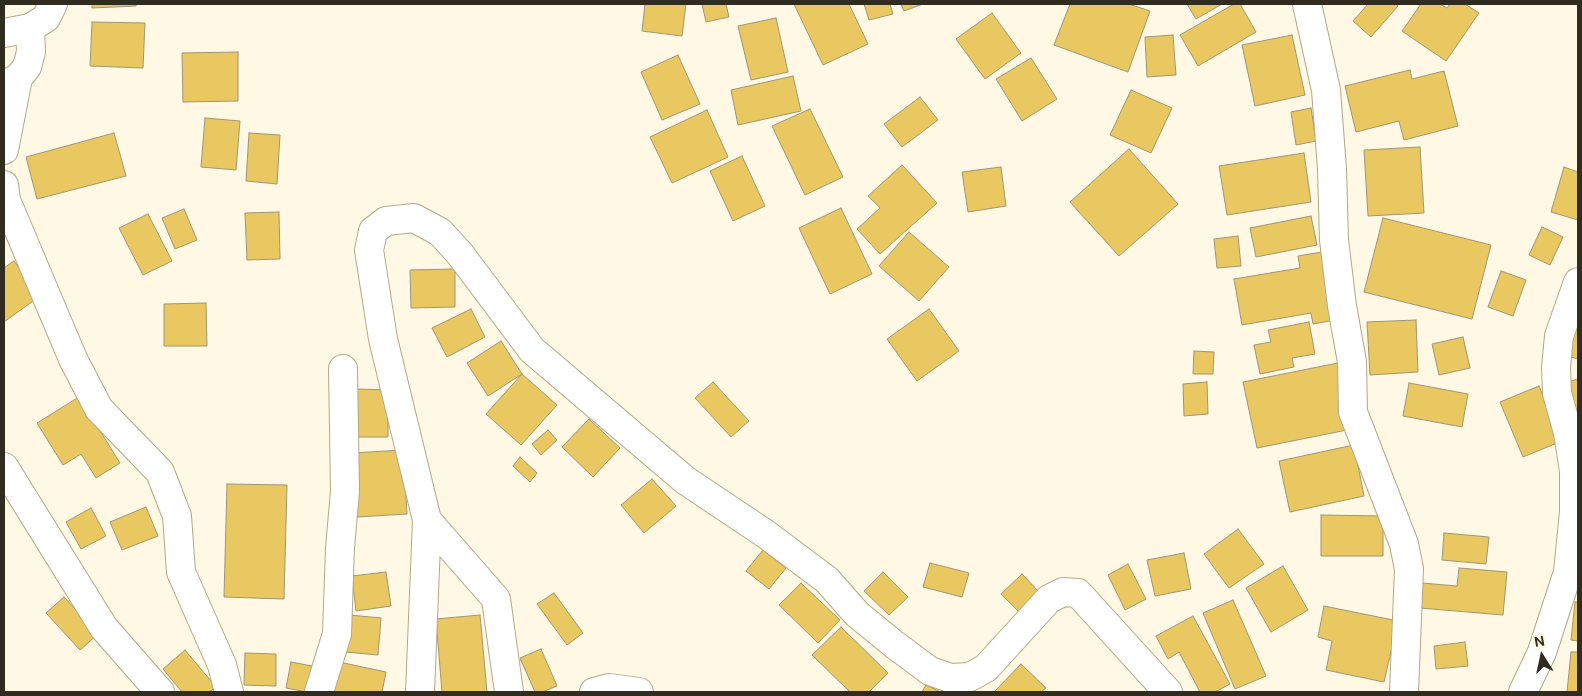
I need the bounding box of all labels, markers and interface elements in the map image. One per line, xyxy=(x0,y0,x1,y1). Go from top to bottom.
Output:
north arrow xyxy=(1517,631,1567,681)
text: N xyxy=(1533,631,1546,651)

